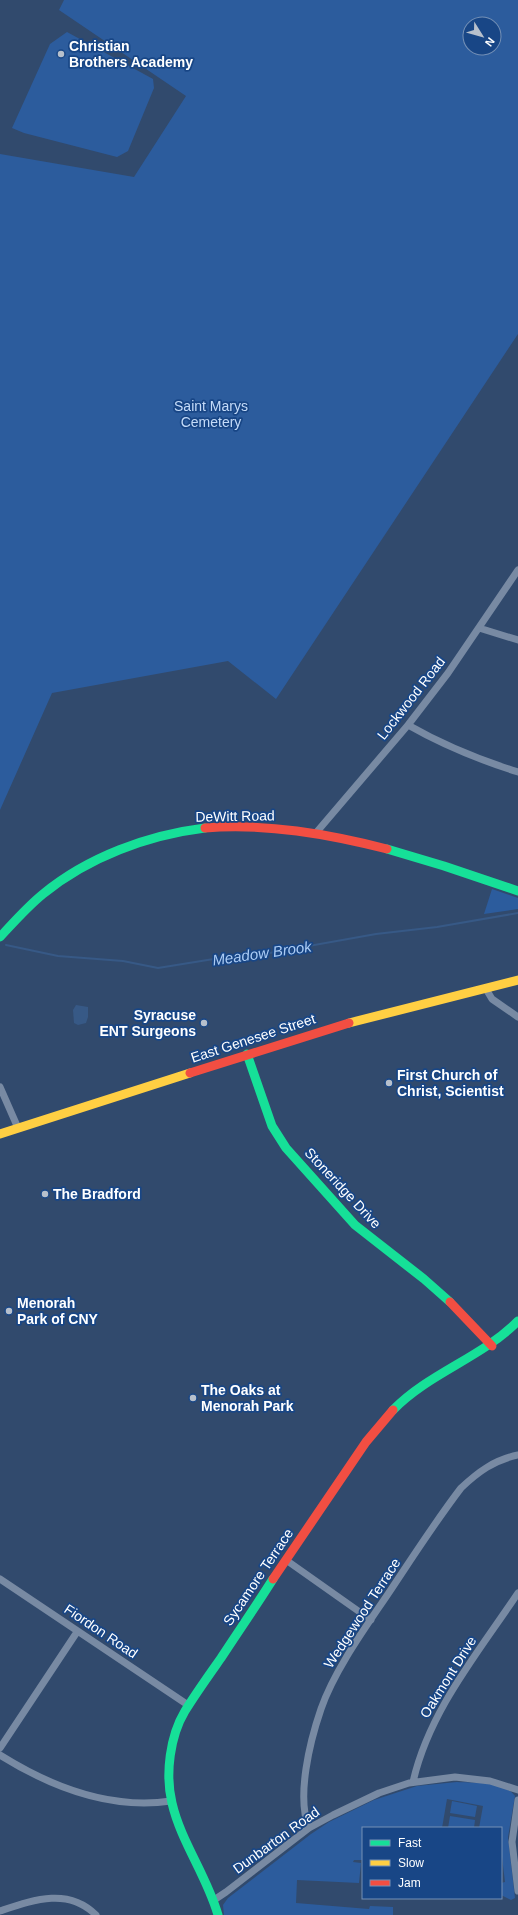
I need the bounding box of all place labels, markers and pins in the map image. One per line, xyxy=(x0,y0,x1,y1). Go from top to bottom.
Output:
place label: Christian Brothers Academy xyxy=(69,38,193,70)
marker: Christian Brothers Academy xyxy=(56,49,66,59)
place label: Syracuse ENT Surgeons xyxy=(100,1007,196,1039)
marker: Syracuse ENT Surgeons xyxy=(199,1018,209,1028)
place label: First Church of Christ, Scientist xyxy=(397,1067,504,1099)
marker: First Church of Christ, Scientist xyxy=(384,1078,394,1088)
place label: The Bradford xyxy=(53,1186,141,1202)
marker: The Bradford xyxy=(40,1189,50,1199)
place label: Menorah Park of CNY xyxy=(17,1295,99,1327)
marker: Menorah Park of CNY xyxy=(4,1306,14,1316)
place label: The Oaks at Menorah Park xyxy=(201,1382,294,1414)
marker: The Oaks at Menorah Park xyxy=(188,1393,198,1403)

